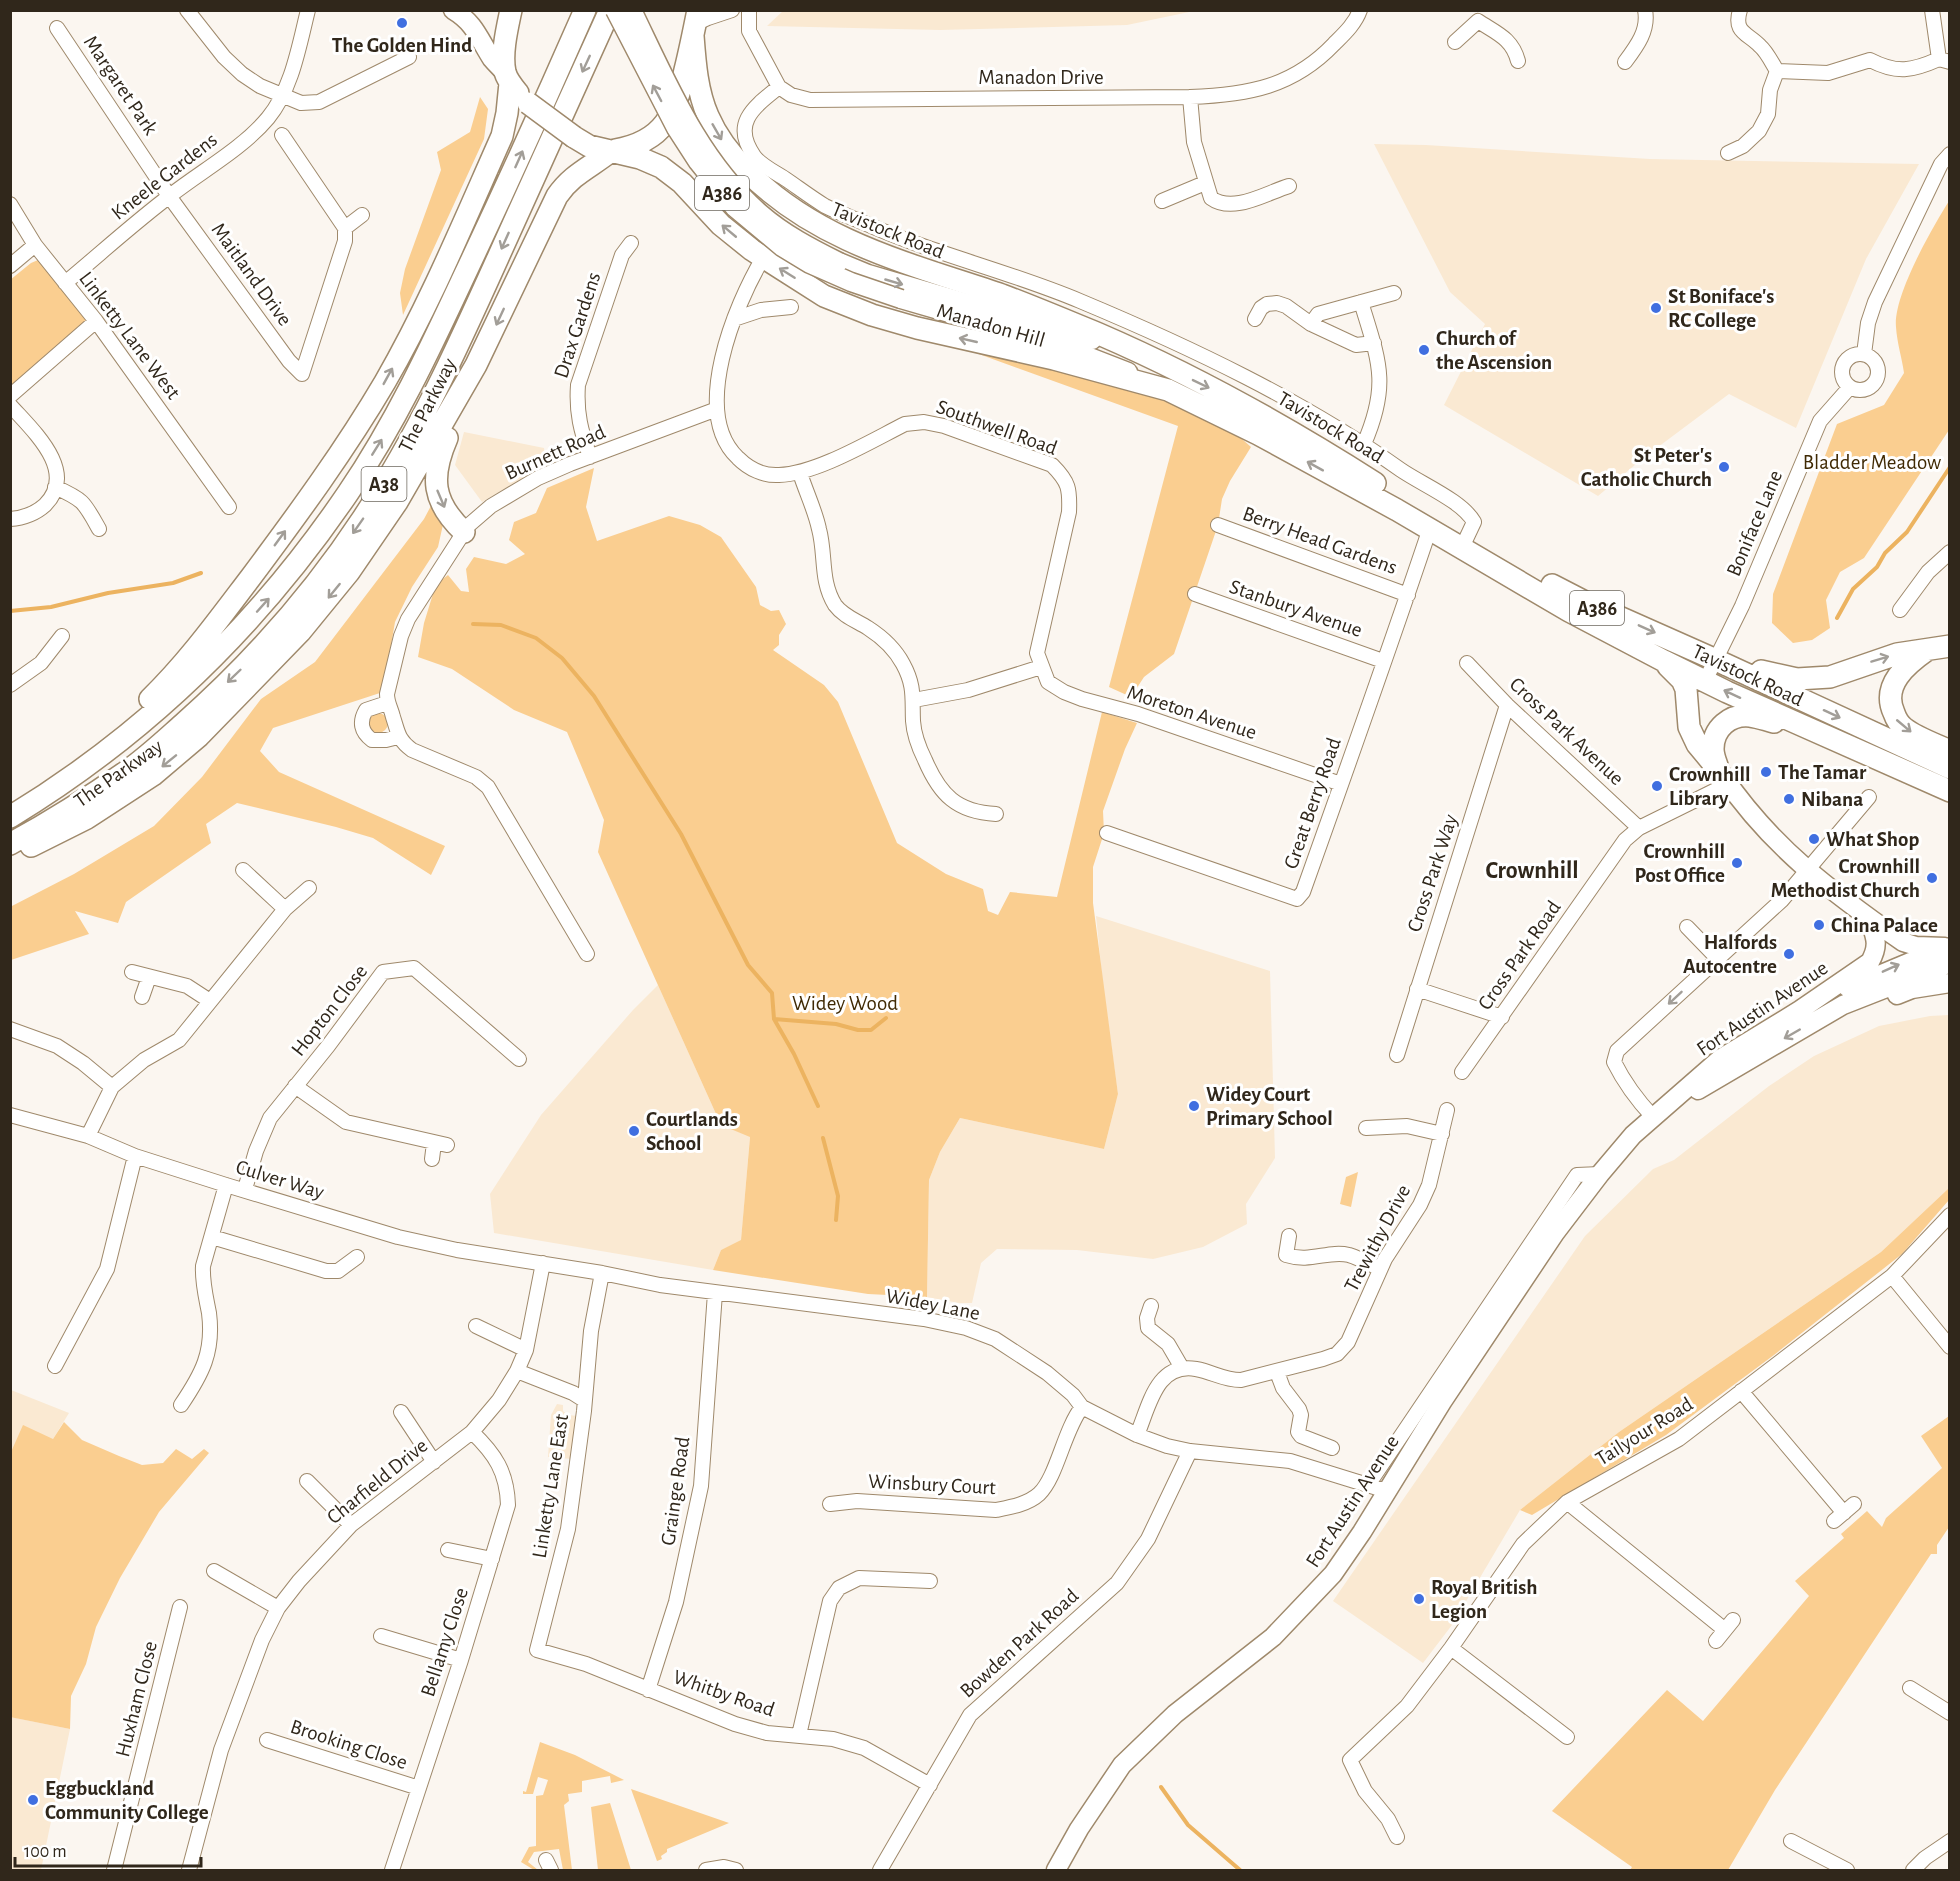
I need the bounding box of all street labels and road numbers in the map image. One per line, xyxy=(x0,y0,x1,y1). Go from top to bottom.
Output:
street label: Margaret Park xyxy=(80,32,162,139)
street label: Manadon Drive xyxy=(978,67,1104,88)
street label: Kneele Gardens xyxy=(108,129,221,224)
road number: A386 xyxy=(695,176,749,210)
street label: Tavistock Road xyxy=(828,198,947,263)
street label: Maitland Drive xyxy=(207,219,296,330)
street label: Linketty Lane West xyxy=(75,268,184,403)
street label: Drax Gardens xyxy=(550,269,604,381)
street label: Manadon Hill xyxy=(934,300,1047,351)
street label: The Parkway xyxy=(395,355,460,456)
street label: Tavistock Road xyxy=(1274,388,1388,467)
street label: Southwell Road xyxy=(934,396,1060,459)
street label: Burnett Road xyxy=(502,421,609,484)
road number: A38 xyxy=(362,467,406,501)
street label: Boniface Lane xyxy=(1723,467,1786,579)
street label: Berry Head Gardens xyxy=(1240,503,1400,578)
street label: Stanbury Avenue xyxy=(1227,576,1365,641)
road number: A386 xyxy=(1570,591,1624,625)
street label: Tavistock Road xyxy=(1689,641,1807,710)
street label: Cross Park Avenue xyxy=(1506,673,1628,789)
street label: Moreton Avenue xyxy=(1125,682,1259,743)
street label: The Parkway xyxy=(70,735,166,811)
street label: Great Berry Road xyxy=(1280,735,1345,871)
street label: Cross Park Way xyxy=(1404,812,1461,935)
street label: Cross Park Road xyxy=(1474,897,1565,1014)
street label: Fort Austin Avenue xyxy=(1693,957,1832,1060)
street label: Hopton Close xyxy=(287,961,371,1060)
street label: Culver Way xyxy=(233,1156,326,1203)
street label: Trewithy Drive xyxy=(1340,1181,1414,1295)
street label: Widey Lane xyxy=(884,1285,982,1324)
street label: Tailyour Road xyxy=(1592,1393,1697,1470)
street label: Linketty Lane East xyxy=(529,1412,572,1560)
street label: Fort Austin Avenue xyxy=(1302,1431,1403,1571)
street label: Charfield Drive xyxy=(323,1435,432,1528)
street label: Grainge Road xyxy=(657,1435,694,1547)
street label: Winsbury Court xyxy=(868,1471,997,1498)
street label: Bellamy Close xyxy=(417,1585,472,1699)
street label: Bowden Park Road xyxy=(956,1585,1083,1702)
street label: Huxham Close xyxy=(112,1639,161,1759)
street label: Whitby Road xyxy=(670,1666,777,1721)
street label: Brooking Close xyxy=(288,1716,410,1773)

